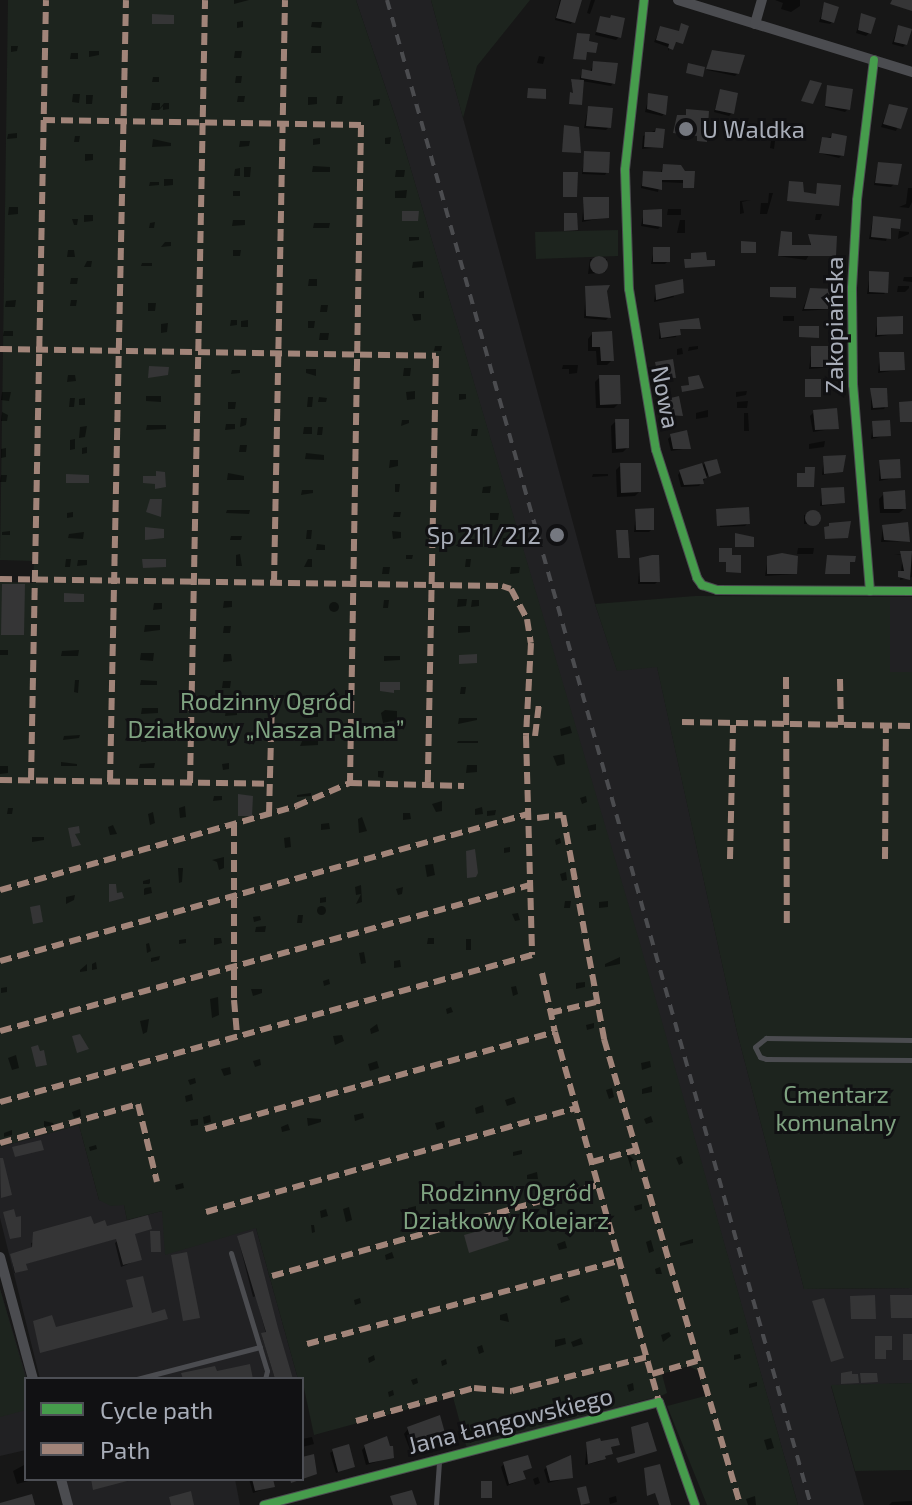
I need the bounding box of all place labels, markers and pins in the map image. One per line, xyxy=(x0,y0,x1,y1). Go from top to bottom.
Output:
place label: U Waldka xyxy=(702,115,805,143)
marker: U Waldka xyxy=(677,120,695,138)
place label: Sp 211/212 xyxy=(427,521,541,549)
marker: Sp 211/212 xyxy=(548,526,566,544)

